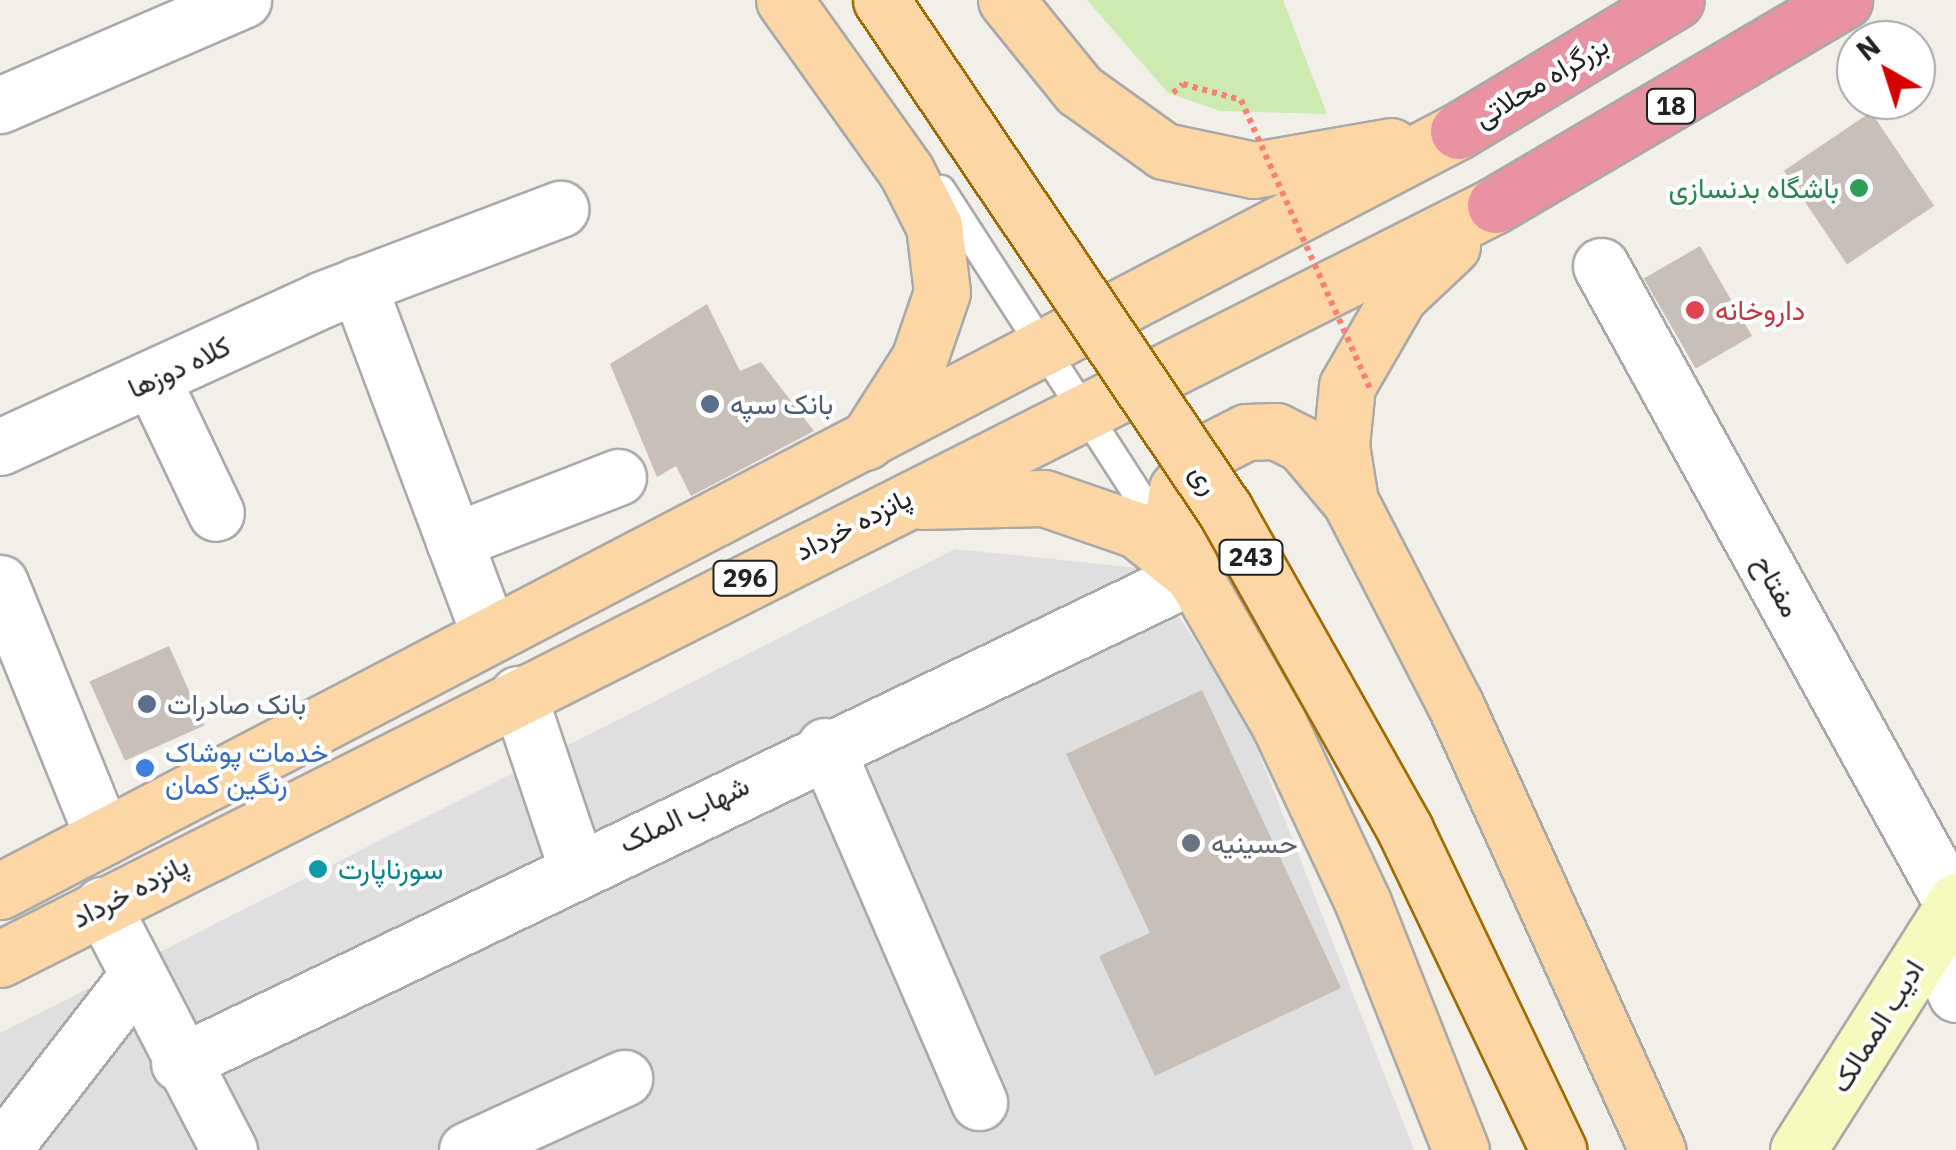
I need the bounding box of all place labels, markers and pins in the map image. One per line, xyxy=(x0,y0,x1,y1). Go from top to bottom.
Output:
place label: باشگاه بدنسازی xyxy=(1669,171,1839,205)
marker: باشگاه بدنسازی xyxy=(1848,177,1870,199)
place label: داروخانه xyxy=(1715,293,1805,327)
marker: داروخانه xyxy=(1684,299,1706,321)
place label: بانک سپه xyxy=(730,387,833,421)
marker: بانک سپه xyxy=(699,393,721,415)
place label: بانک صادرات xyxy=(167,687,306,721)
marker: بانک صادرات xyxy=(136,693,158,715)
place label: خدمات پوشاک رنگین کمان xyxy=(165,735,329,801)
marker: خدمات پوشاک رنگین کمان xyxy=(134,757,156,779)
place label: حسینیه xyxy=(1211,826,1298,860)
marker: حسینیه xyxy=(1180,832,1202,854)
place label: سورناپارت xyxy=(338,852,443,886)
marker: سورناپارت xyxy=(307,858,329,880)

